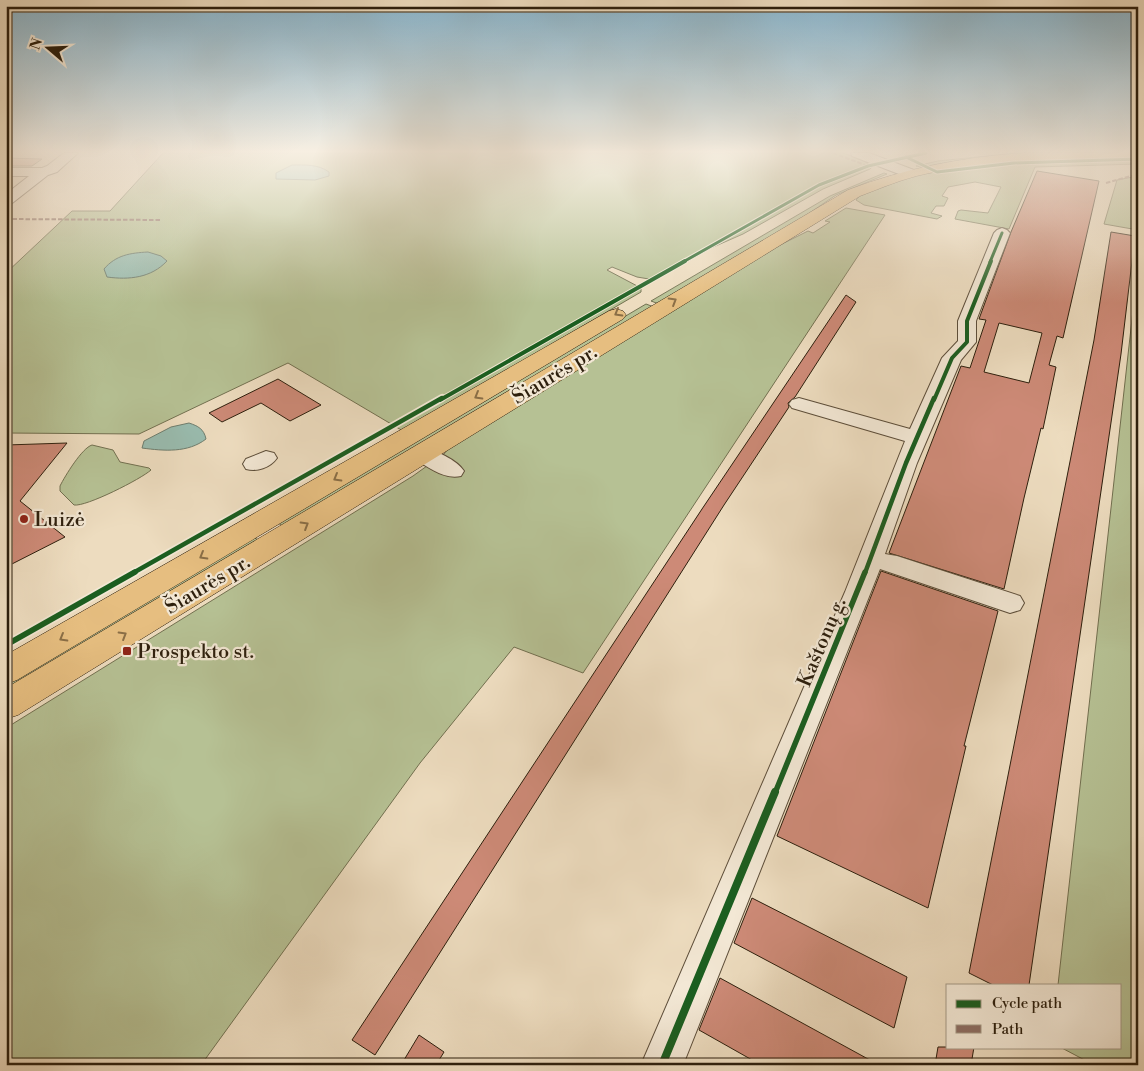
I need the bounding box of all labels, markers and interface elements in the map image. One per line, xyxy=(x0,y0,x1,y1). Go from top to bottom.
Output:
north arrow xyxy=(22,22,72,72)
text: N xyxy=(26,36,47,52)
one-way arrow xyxy=(668,298,677,308)
one-way arrow xyxy=(614,307,623,317)
street label: Šiaurės pr. xyxy=(507,339,602,410)
one-way arrow xyxy=(474,389,483,399)
one-way arrow xyxy=(334,471,343,481)
place label: Luizė xyxy=(34,508,85,533)
marker: Luizė xyxy=(18,513,30,525)
one-way arrow xyxy=(299,522,308,532)
street label: Šiaurės pr. xyxy=(160,549,255,620)
one-way arrow xyxy=(200,549,209,559)
street label: Kaštonų g. xyxy=(792,594,852,691)
one-way arrow xyxy=(117,631,126,641)
one-way arrow xyxy=(59,632,68,642)
place label: Prospekto st. xyxy=(137,640,254,665)
marker: Prospekto st. xyxy=(121,645,133,657)
legend xyxy=(946,984,1122,1048)
text: Cycle path xyxy=(992,994,1062,1013)
text: Path xyxy=(992,1020,1024,1039)

